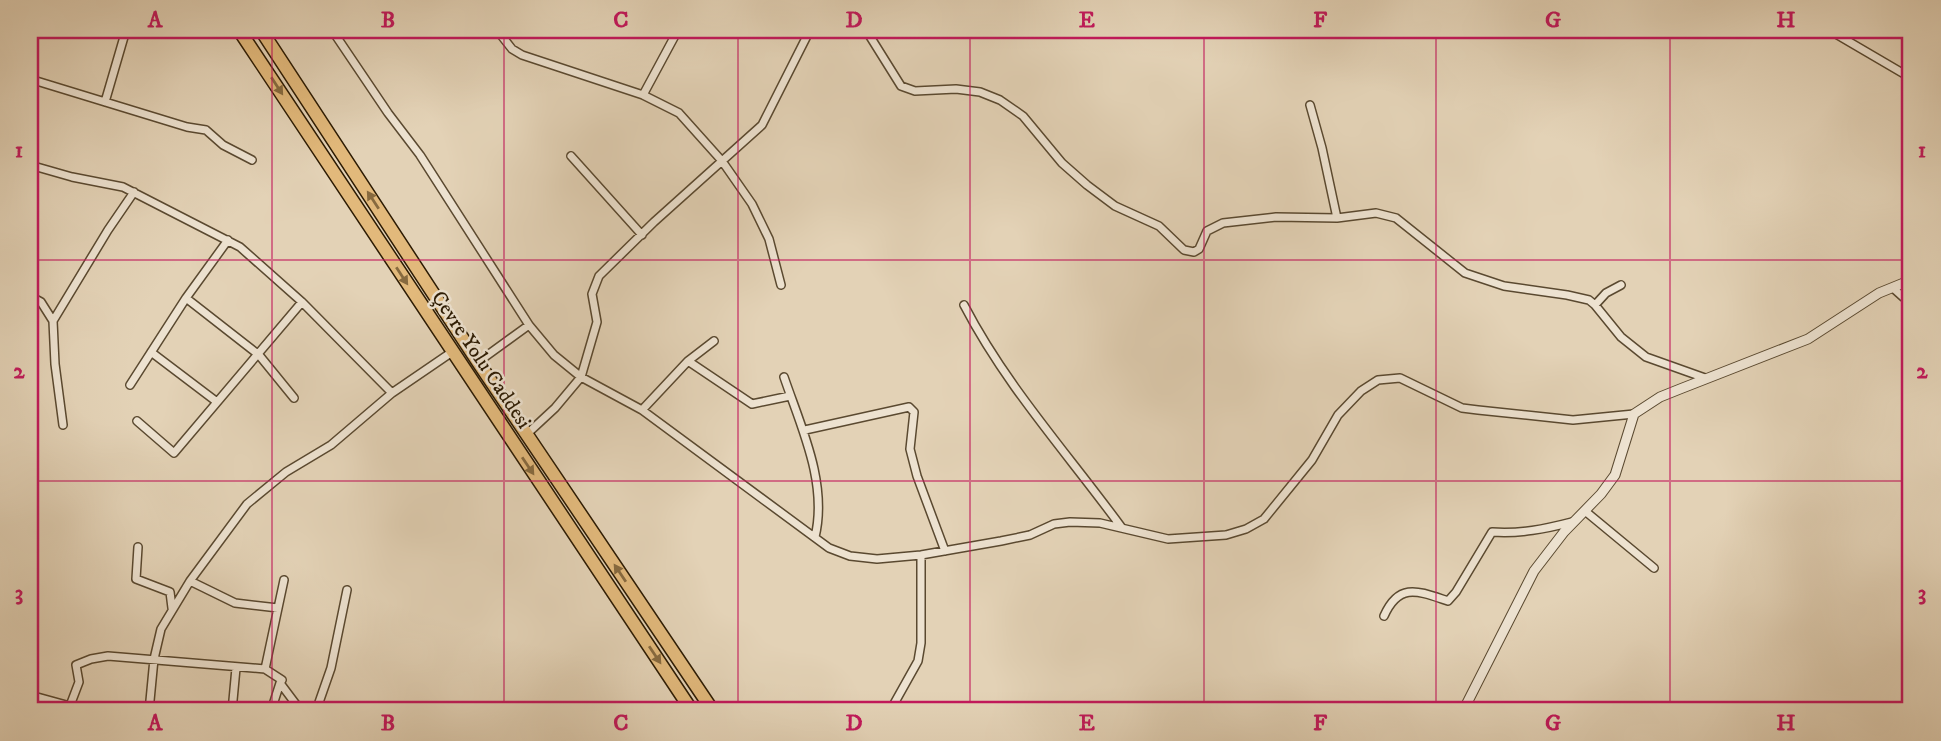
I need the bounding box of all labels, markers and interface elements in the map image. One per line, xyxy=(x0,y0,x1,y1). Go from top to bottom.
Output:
text: A xyxy=(147,6,164,35)
text: B xyxy=(381,6,395,35)
text: C xyxy=(613,6,629,35)
text: D xyxy=(845,6,863,35)
text: E xyxy=(1079,6,1095,35)
text: F xyxy=(1313,6,1328,35)
text: G xyxy=(1545,6,1561,35)
text: H xyxy=(1776,6,1796,35)
one-way arrow xyxy=(271,76,284,96)
text: 1 xyxy=(15,136,23,165)
text: 1 xyxy=(1918,136,1926,165)
one-way arrow xyxy=(366,191,380,209)
one-way arrow xyxy=(396,267,409,286)
street label: Çevre Yolu Caddesi xyxy=(425,286,537,434)
text: 2 xyxy=(13,357,25,386)
text: 2 xyxy=(1916,357,1928,386)
one-way arrow xyxy=(521,457,535,475)
one-way arrow xyxy=(614,564,627,583)
text: 3 xyxy=(15,579,23,608)
text: 3 xyxy=(1918,579,1926,608)
one-way arrow xyxy=(648,645,661,665)
text: A xyxy=(147,709,164,738)
text: B xyxy=(381,709,395,738)
text: C xyxy=(613,709,629,738)
text: D xyxy=(845,709,863,738)
text: E xyxy=(1079,709,1095,738)
text: F xyxy=(1313,709,1328,738)
text: G xyxy=(1545,709,1561,738)
text: H xyxy=(1776,709,1796,738)

